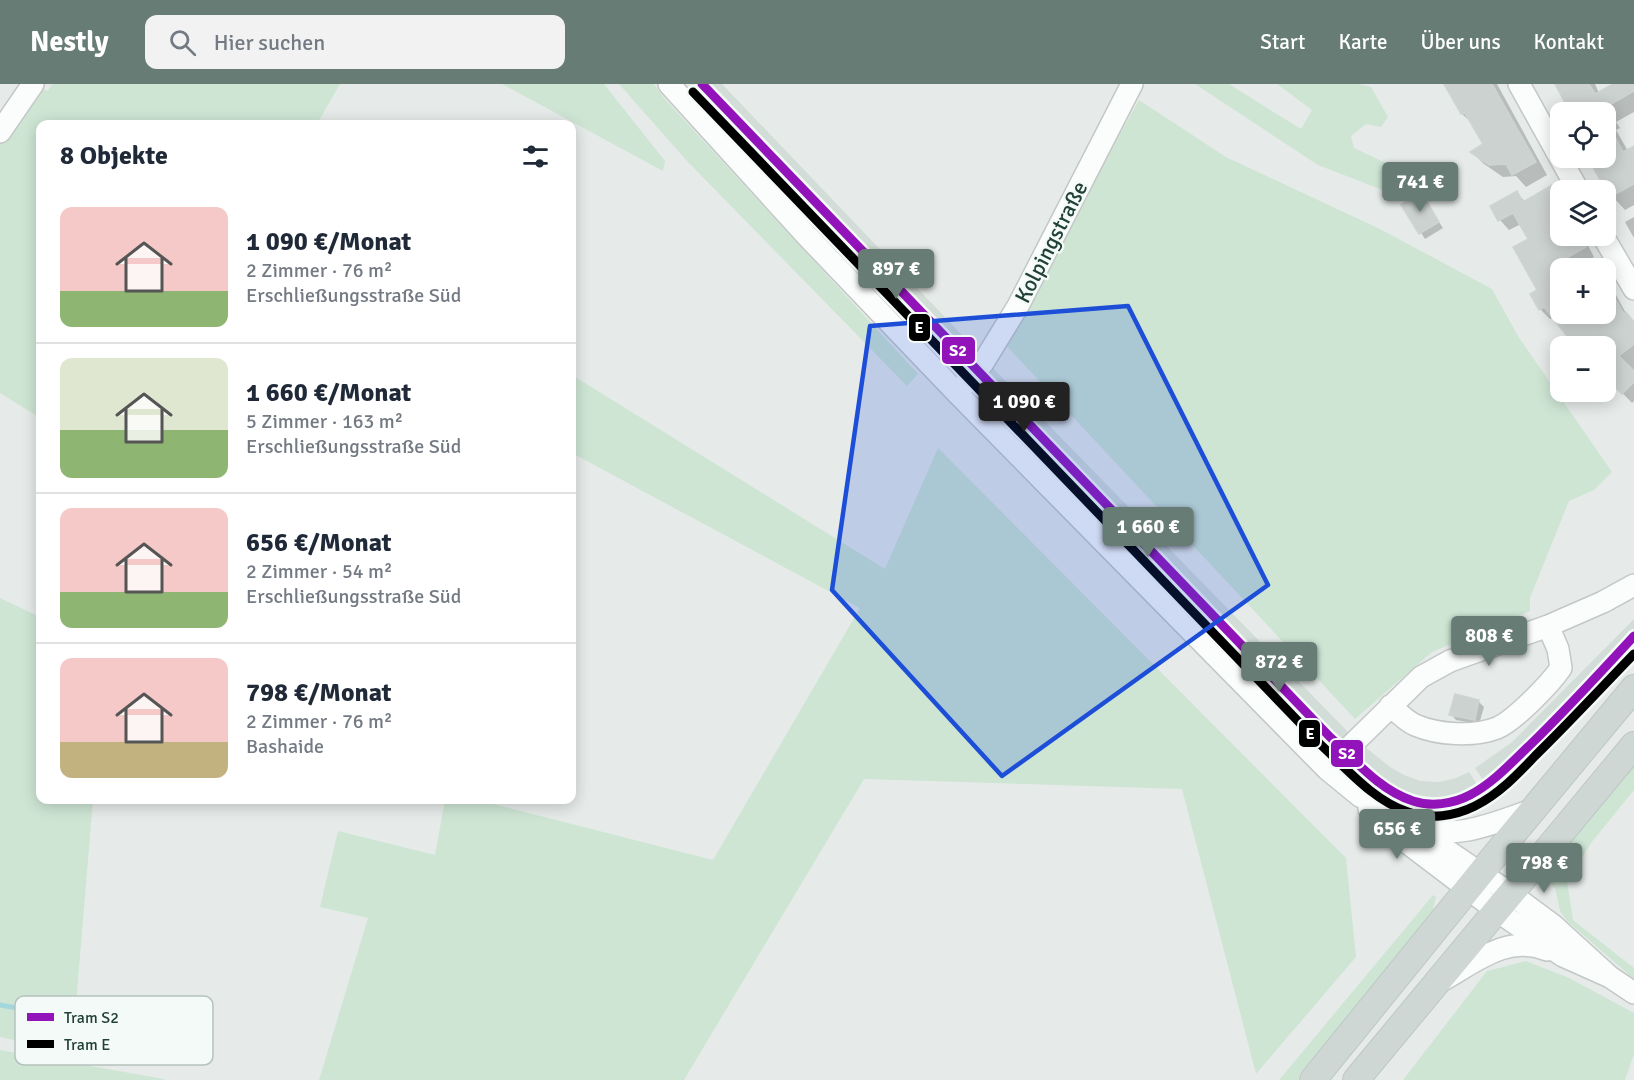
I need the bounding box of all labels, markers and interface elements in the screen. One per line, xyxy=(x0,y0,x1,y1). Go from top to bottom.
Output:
search box xyxy=(145,15,565,69)
text: Nestly xyxy=(30,25,109,59)
icon: search xyxy=(166,26,199,59)
text: Hier suchen xyxy=(214,29,325,56)
text: Start xyxy=(1260,29,1305,55)
text: Karte xyxy=(1338,29,1387,55)
text: Über uns xyxy=(1420,29,1501,55)
text: Kontakt xyxy=(1534,29,1604,55)
map controls xyxy=(1550,102,1616,402)
button: locate xyxy=(1550,102,1616,168)
text: 8 Objekte xyxy=(60,140,168,172)
icon: filters xyxy=(519,140,552,173)
pin: 741 € xyxy=(1378,162,1462,213)
text: 741 € xyxy=(1396,169,1444,194)
street label: Kolpingstraße xyxy=(1009,177,1093,307)
button: layers xyxy=(1550,180,1616,246)
text: 1 090 €/Monat xyxy=(246,226,411,258)
icon: home xyxy=(108,231,180,303)
pin: 897 € xyxy=(854,249,938,300)
text: 897 € xyxy=(872,256,920,281)
text: 2 Zimmer · 76 m² xyxy=(246,258,392,283)
button: + xyxy=(1550,258,1616,324)
text: Erschließungsstraße Süd xyxy=(246,283,461,308)
line badge: E xyxy=(908,313,931,342)
text: E xyxy=(914,318,924,338)
line badge: S2 xyxy=(941,336,976,365)
button: − xyxy=(1550,336,1616,402)
text: S2 xyxy=(949,341,967,361)
text: 1 660 €/Monat xyxy=(246,377,411,409)
icon: home xyxy=(108,382,180,454)
pin: 1 090 € xyxy=(969,382,1079,433)
text: 1 090 € xyxy=(993,389,1055,414)
text: 5 Zimmer · 163 m² xyxy=(246,409,403,434)
text: Erschließungsstraße Süd xyxy=(246,434,461,459)
pin: 1 660 € xyxy=(1093,507,1203,558)
text: 1 660 € xyxy=(1117,514,1179,539)
text: 656 €/Monat xyxy=(246,527,392,559)
icon: home xyxy=(108,532,180,604)
text: 2 Zimmer · 54 m² xyxy=(246,559,392,584)
text: Erschließungsstraße Süd xyxy=(246,584,461,609)
pin: 808 € xyxy=(1447,616,1531,667)
text: 808 € xyxy=(1465,623,1513,648)
pin: 872 € xyxy=(1237,642,1321,693)
text: 872 € xyxy=(1255,649,1303,674)
text: 798 €/Monat xyxy=(246,677,392,709)
icon: home xyxy=(108,682,180,754)
text: 2 Zimmer · 76 m² xyxy=(246,709,392,734)
line badge: E xyxy=(1298,719,1321,748)
text: E xyxy=(1305,724,1315,744)
text: Bashaide xyxy=(246,734,324,759)
line badge: S2 xyxy=(1330,739,1364,768)
text: S2 xyxy=(1338,744,1356,764)
pin: 656 € xyxy=(1355,809,1439,860)
text: 656 € xyxy=(1373,816,1421,841)
pin: 798 € xyxy=(1502,843,1586,894)
text: 798 € xyxy=(1520,850,1568,875)
legend xyxy=(15,996,213,1065)
text: Tram S2 xyxy=(64,1008,119,1028)
text: Tram E xyxy=(64,1035,110,1055)

